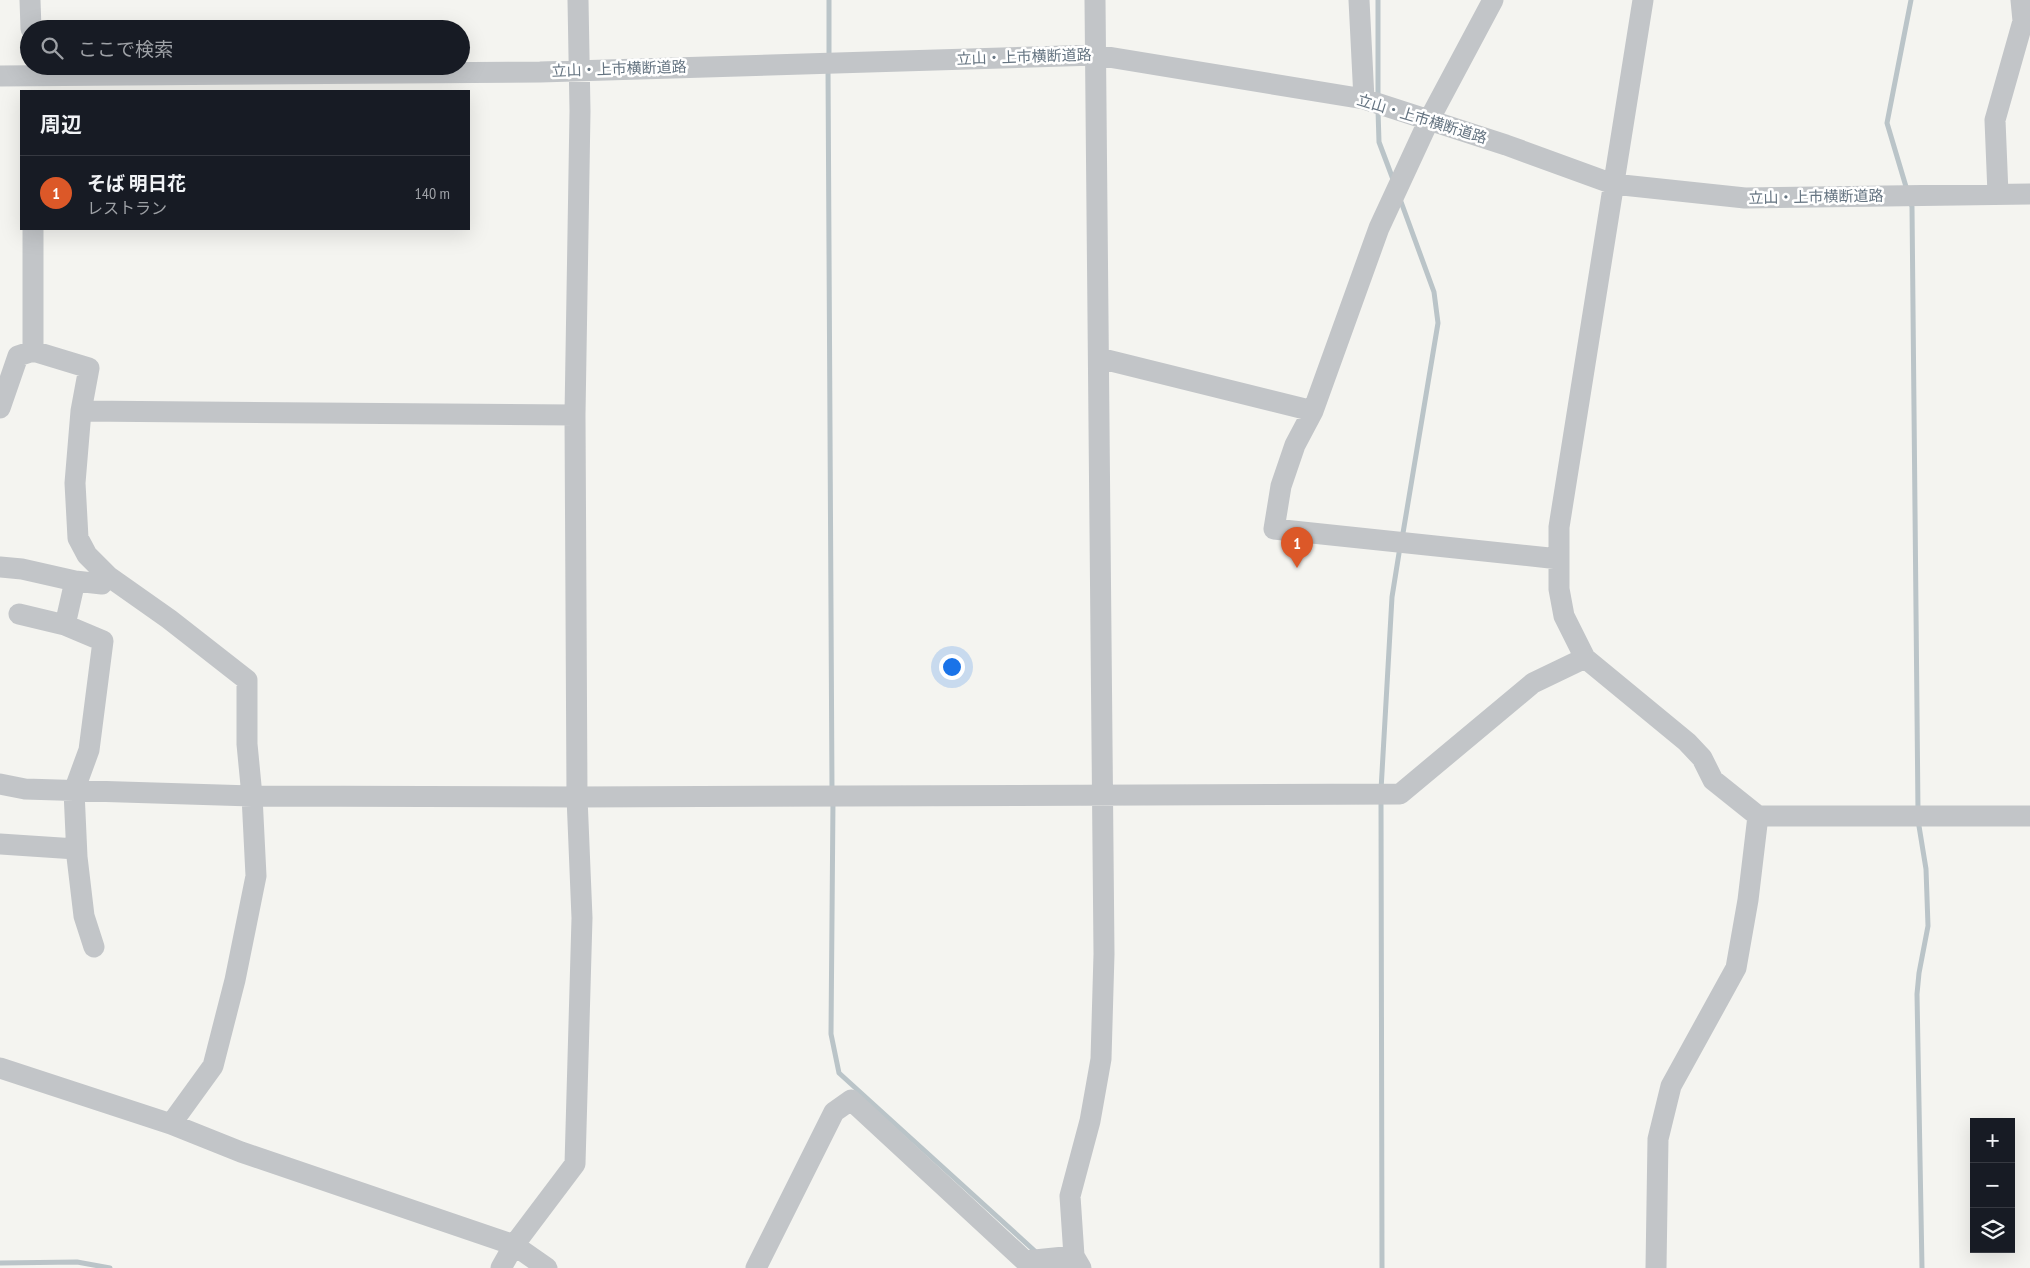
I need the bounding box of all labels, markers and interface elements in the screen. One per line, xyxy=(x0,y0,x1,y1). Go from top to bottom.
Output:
search box xyxy=(20,20,470,75)
icon: search xyxy=(38,34,66,62)
text: ここで検索 xyxy=(78,37,173,61)
street label: 立山・上市横断道路 xyxy=(956,45,1092,68)
street label: 立山・上市横断道路 xyxy=(551,57,687,80)
street label: 立山・上市横断道路 xyxy=(1355,90,1489,147)
text: 周辺 xyxy=(40,111,82,138)
text: そば 明日花 xyxy=(87,171,186,195)
text: 1 xyxy=(52,183,60,203)
text: 140 m xyxy=(415,183,450,203)
street label: 立山・上市横断道路 xyxy=(1748,186,1884,207)
text: レストラン xyxy=(87,198,167,218)
pin: 1 xyxy=(1281,527,1313,568)
your location xyxy=(939,654,965,680)
map controls xyxy=(1970,1118,2015,1253)
button: + xyxy=(1970,1118,2015,1163)
button: − xyxy=(1970,1163,2015,1208)
button: layers xyxy=(1970,1208,2015,1253)

